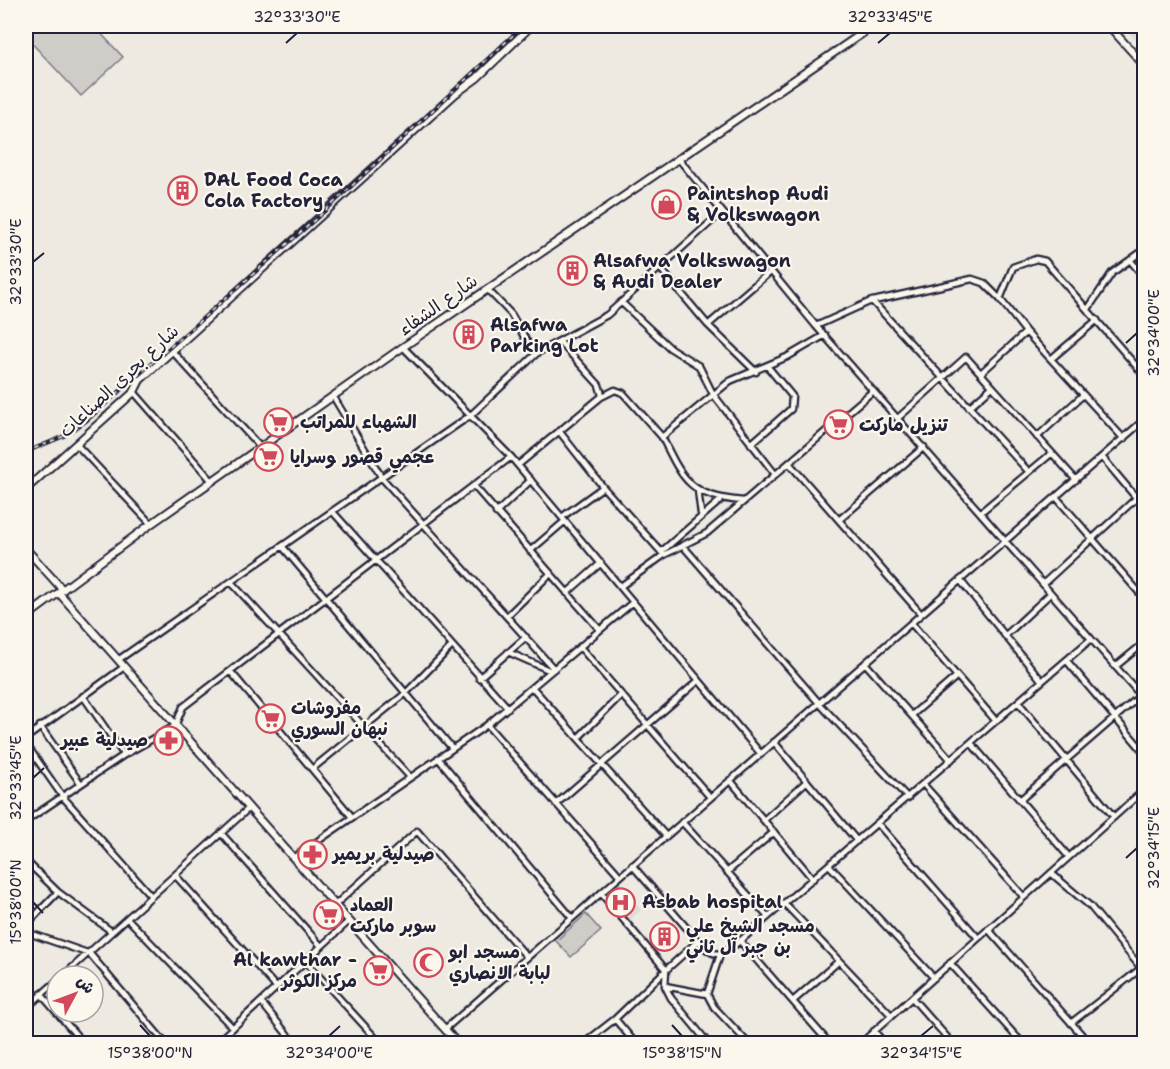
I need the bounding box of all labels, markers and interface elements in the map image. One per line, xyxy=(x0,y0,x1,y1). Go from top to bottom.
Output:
text: 32°33'30"E xyxy=(253,7,341,27)
text: 32°33'45"E xyxy=(847,7,933,27)
place label: DAL Food Coca Cola Factory xyxy=(204,168,343,213)
building icon: DAL Food Coca Cola Factory xyxy=(167,174,199,206)
place label: Paintshop Audi & Volkswagon xyxy=(687,182,829,227)
shop icon: Paintshop Audi & Volkswagon xyxy=(650,188,682,220)
text: 32°33'30"E xyxy=(6,218,26,306)
place label: Alsafwa Volkswagon & Audi Dealer xyxy=(593,249,791,294)
building icon: Alsafwa Volkswagon & Audi Dealer xyxy=(556,255,588,287)
street label: شارع الشفاء xyxy=(394,269,482,341)
text: 32°34'00"E xyxy=(1144,289,1164,377)
place label: Alsafwa Parking Lot xyxy=(490,313,599,358)
street label: شارع بحرى الصناعات xyxy=(54,319,184,443)
building icon: Alsafwa Parking Lot xyxy=(453,319,485,351)
supermarket icon: الشهباء للمراتب xyxy=(263,406,295,438)
supermarket icon: تنزيل ماركت xyxy=(822,409,854,441)
place label: الشهباء للمراتب xyxy=(300,410,417,434)
place label: تنزيل ماركت xyxy=(859,413,948,437)
supermarket icon: عجمي قصور وسرايا xyxy=(253,441,285,473)
place label: عجمي قصور وسرايا xyxy=(290,445,434,473)
place label: مفروشات نبهان السوري xyxy=(291,696,388,743)
supermarket icon: مفروشات نبهان السوري xyxy=(254,702,286,734)
pharmacy icon: صيدلية عبير xyxy=(153,724,185,756)
place label: صيدلية عبير xyxy=(59,728,148,752)
text: 32°33'45"E xyxy=(6,735,26,821)
text: 32°34'15"E xyxy=(1144,807,1164,889)
pharmacy icon: صيدلية بريمير xyxy=(296,838,328,870)
place label: صيدلية بريمير xyxy=(331,842,435,866)
text: 15°38'00"N xyxy=(6,859,26,945)
hospital icon: Asbab hospital xyxy=(605,886,637,918)
place label: Asbab hospital xyxy=(642,890,783,914)
place label: العماد سوبر ماركت xyxy=(350,893,436,938)
supermarket icon: العماد سوبر ماركت xyxy=(313,899,345,931)
place label: مسجد الشيخ علي بن جبر آل ثاني xyxy=(686,914,815,963)
building icon: مسجد الشيخ علي بن جبر آل ثاني xyxy=(649,920,681,952)
place label: مسجد ابو لبابة الانصاري xyxy=(447,940,550,987)
mosque icon: مسجد ابو لبابة الانصاري xyxy=(412,946,444,978)
place label: Al kawthar - مركز الكوثر xyxy=(233,948,357,993)
supermarket icon: Al kawthar - مركز الكوثر xyxy=(362,954,394,986)
north arrow xyxy=(45,964,105,1024)
text: ش xyxy=(72,971,100,998)
text: 15°38'00"N xyxy=(107,1043,193,1063)
text: 32°34'00"E xyxy=(285,1043,373,1063)
text: 15°38'15"N xyxy=(642,1043,722,1063)
text: 32°34'15"E xyxy=(880,1043,962,1063)

